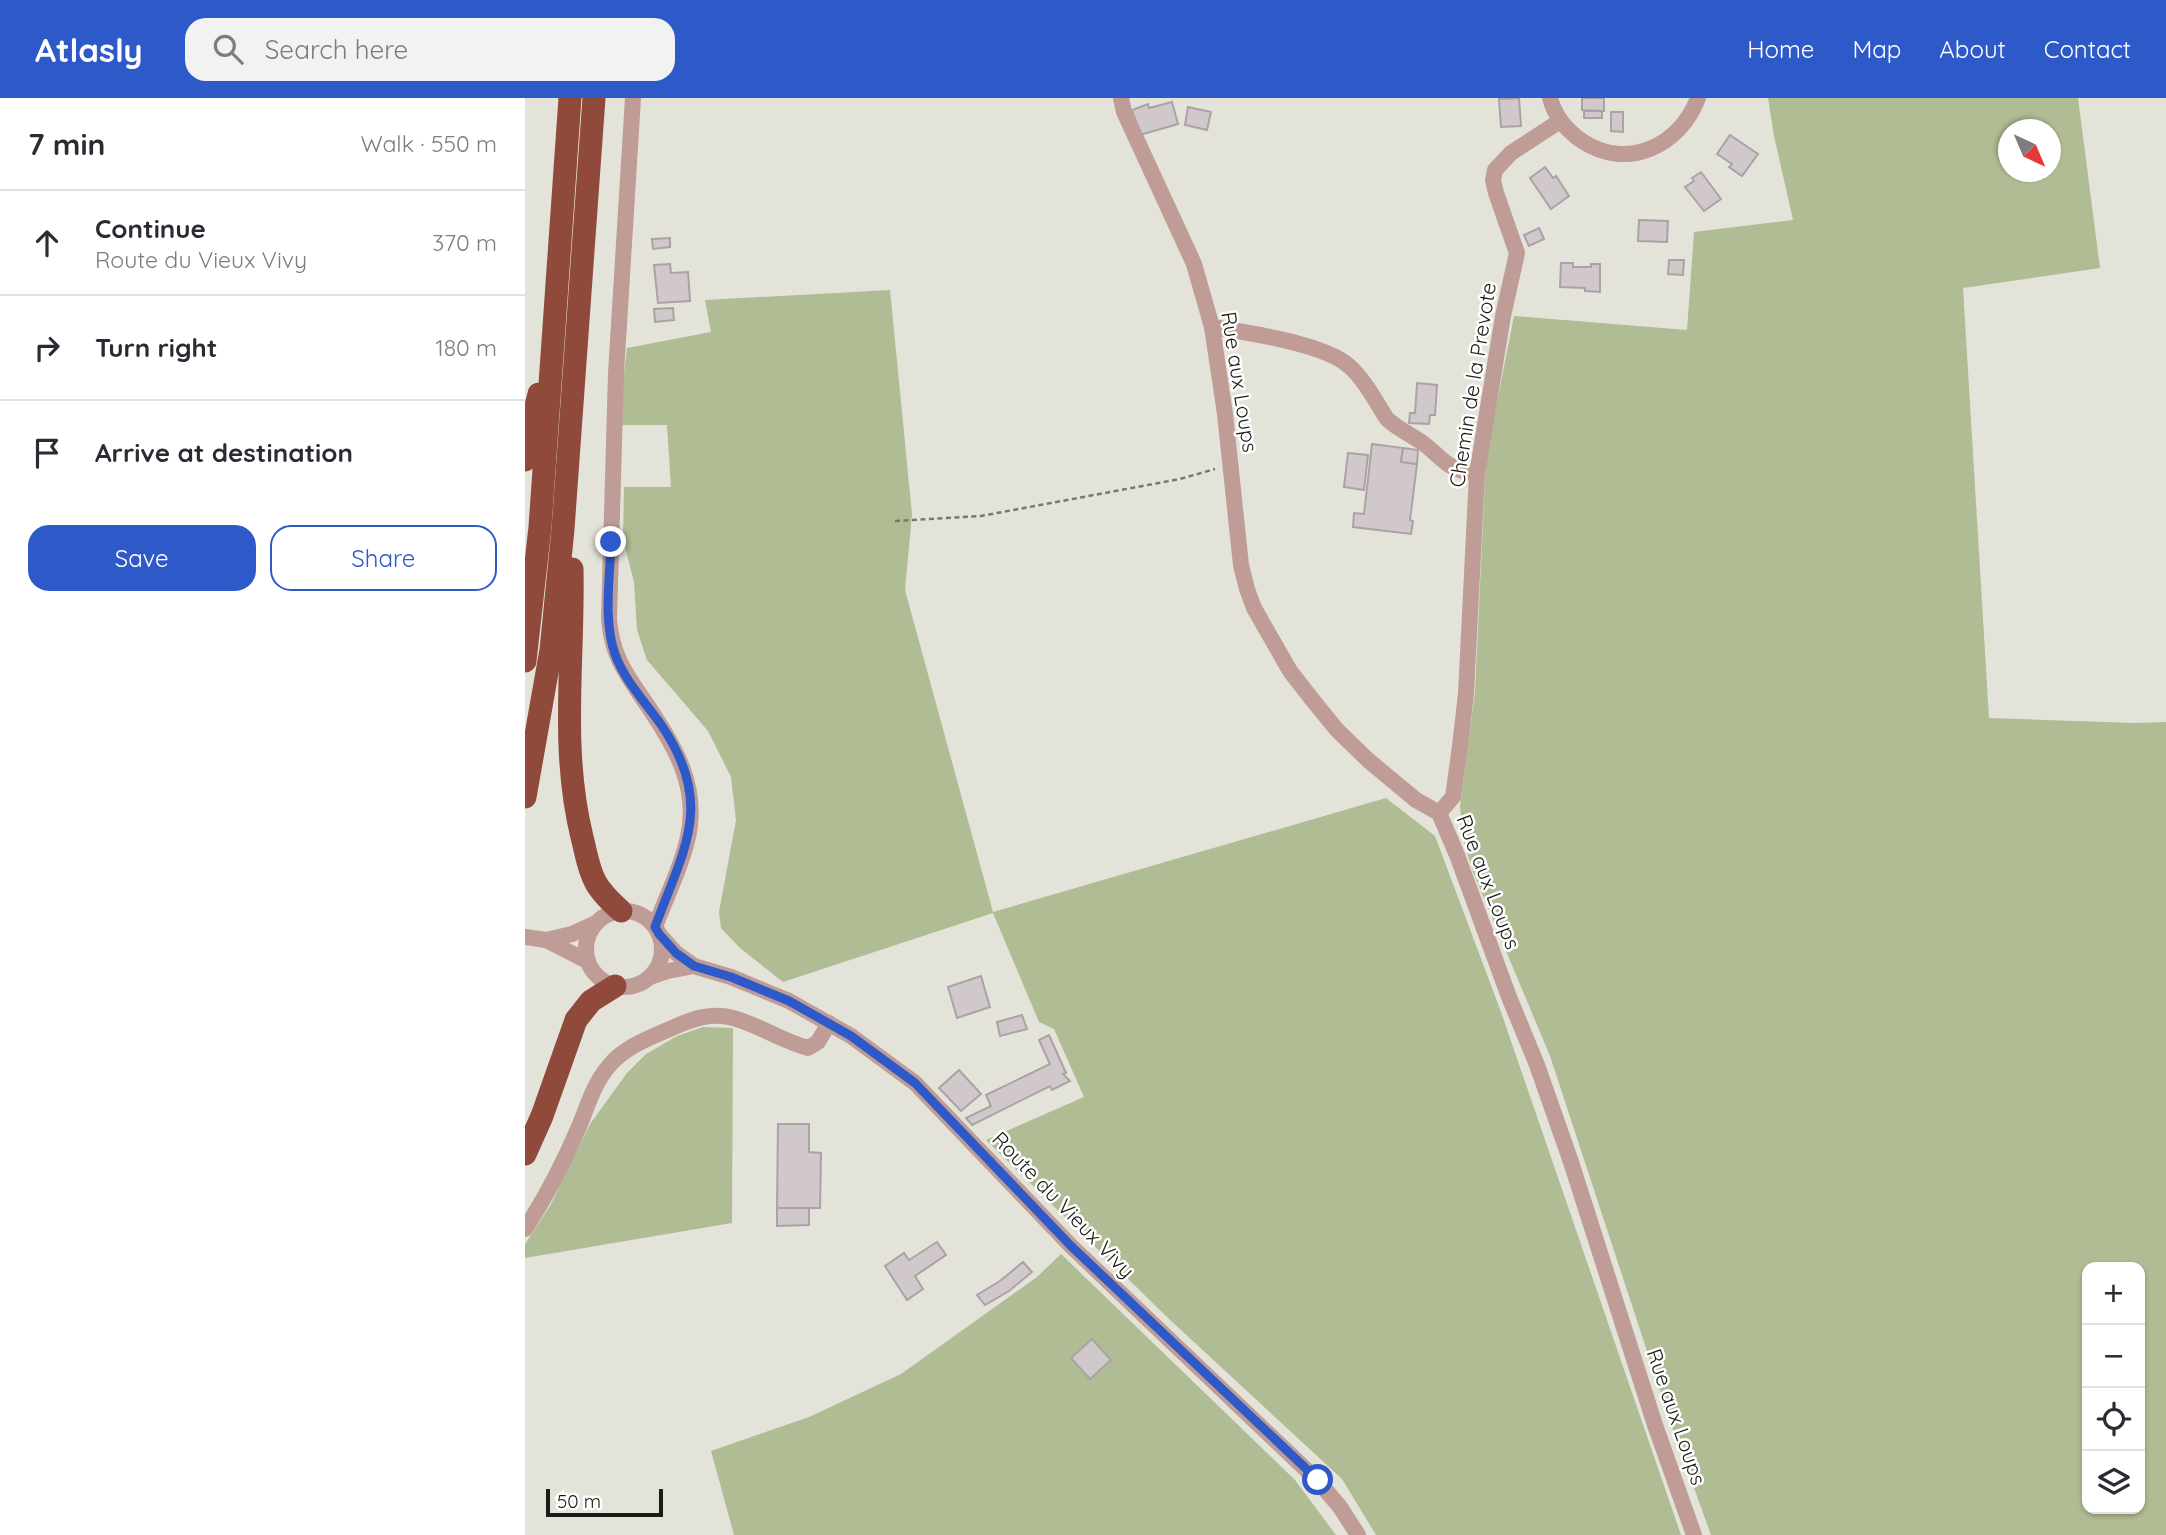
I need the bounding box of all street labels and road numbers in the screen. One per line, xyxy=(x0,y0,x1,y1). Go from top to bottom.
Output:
street label: Chemin de la Prevote xyxy=(1443,281,1501,489)
street label: Rue aux Loups xyxy=(1216,310,1264,454)
street label: Rue aux Loups xyxy=(1451,811,1527,953)
street label: Route du Vieux Vivy xyxy=(987,1126,1140,1283)
street label: Rue aux Loups xyxy=(1642,1345,1712,1488)

